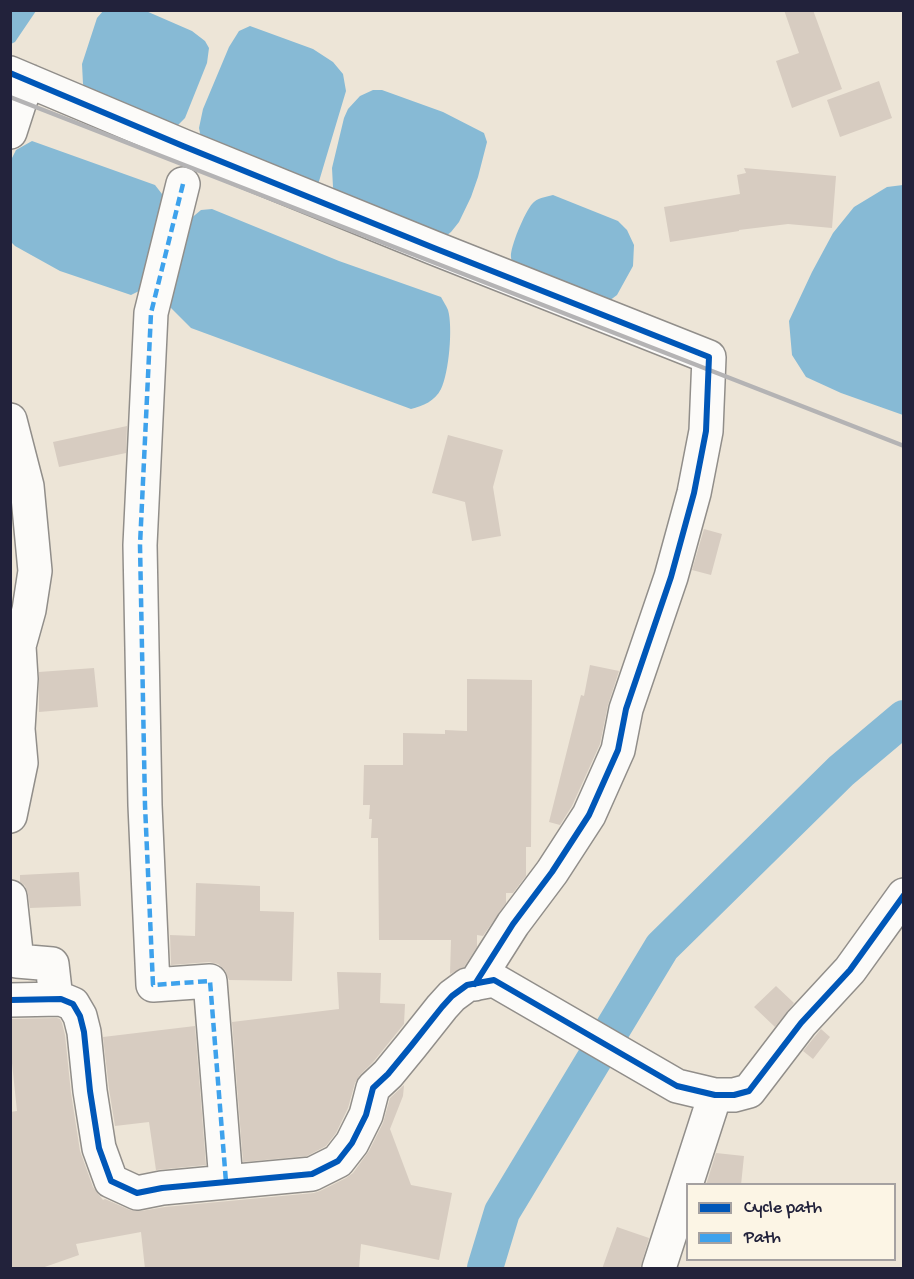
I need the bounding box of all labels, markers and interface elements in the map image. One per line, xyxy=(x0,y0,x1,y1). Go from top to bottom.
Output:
legend xyxy=(686,1183,896,1261)
text: Cycle path xyxy=(744,1198,822,1219)
text: Path xyxy=(744,1228,781,1249)

